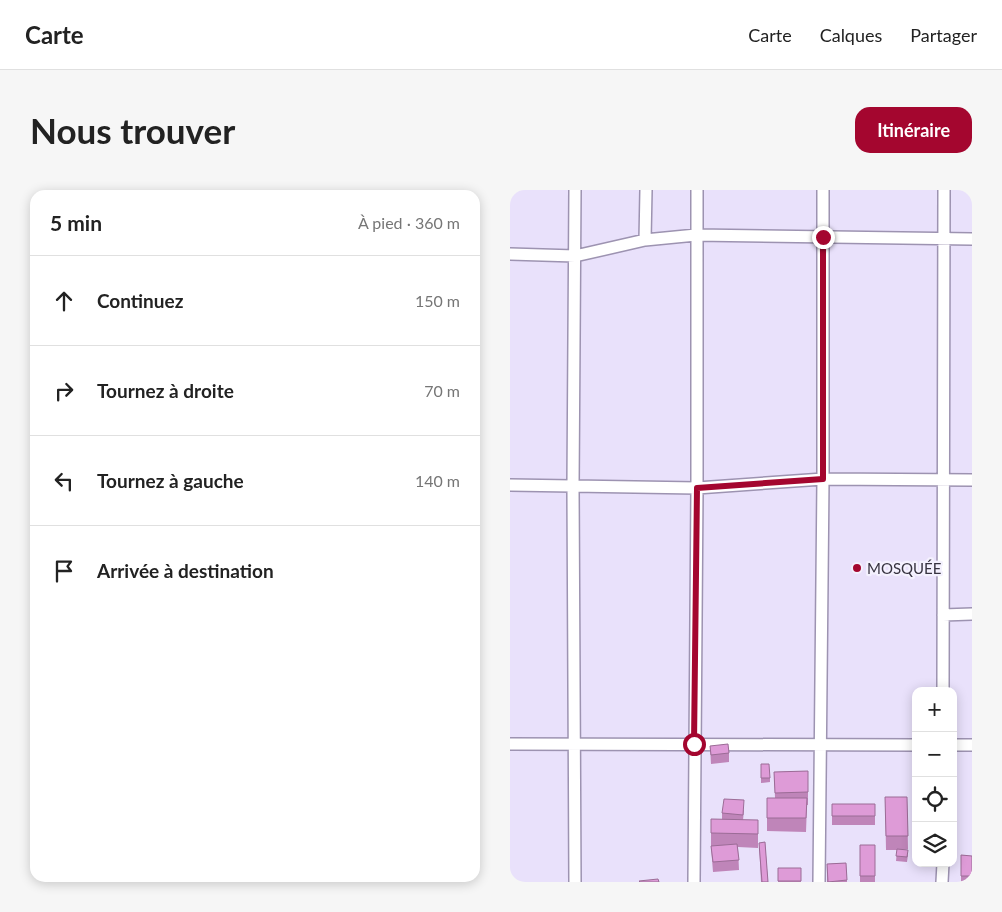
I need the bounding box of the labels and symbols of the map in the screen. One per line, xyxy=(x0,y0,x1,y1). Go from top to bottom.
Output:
route end xyxy=(812,226,835,249)
place label: MOSQUÉE xyxy=(867,559,941,577)
marker: MOSQUÉE xyxy=(851,562,863,574)
route start xyxy=(683,733,706,756)

